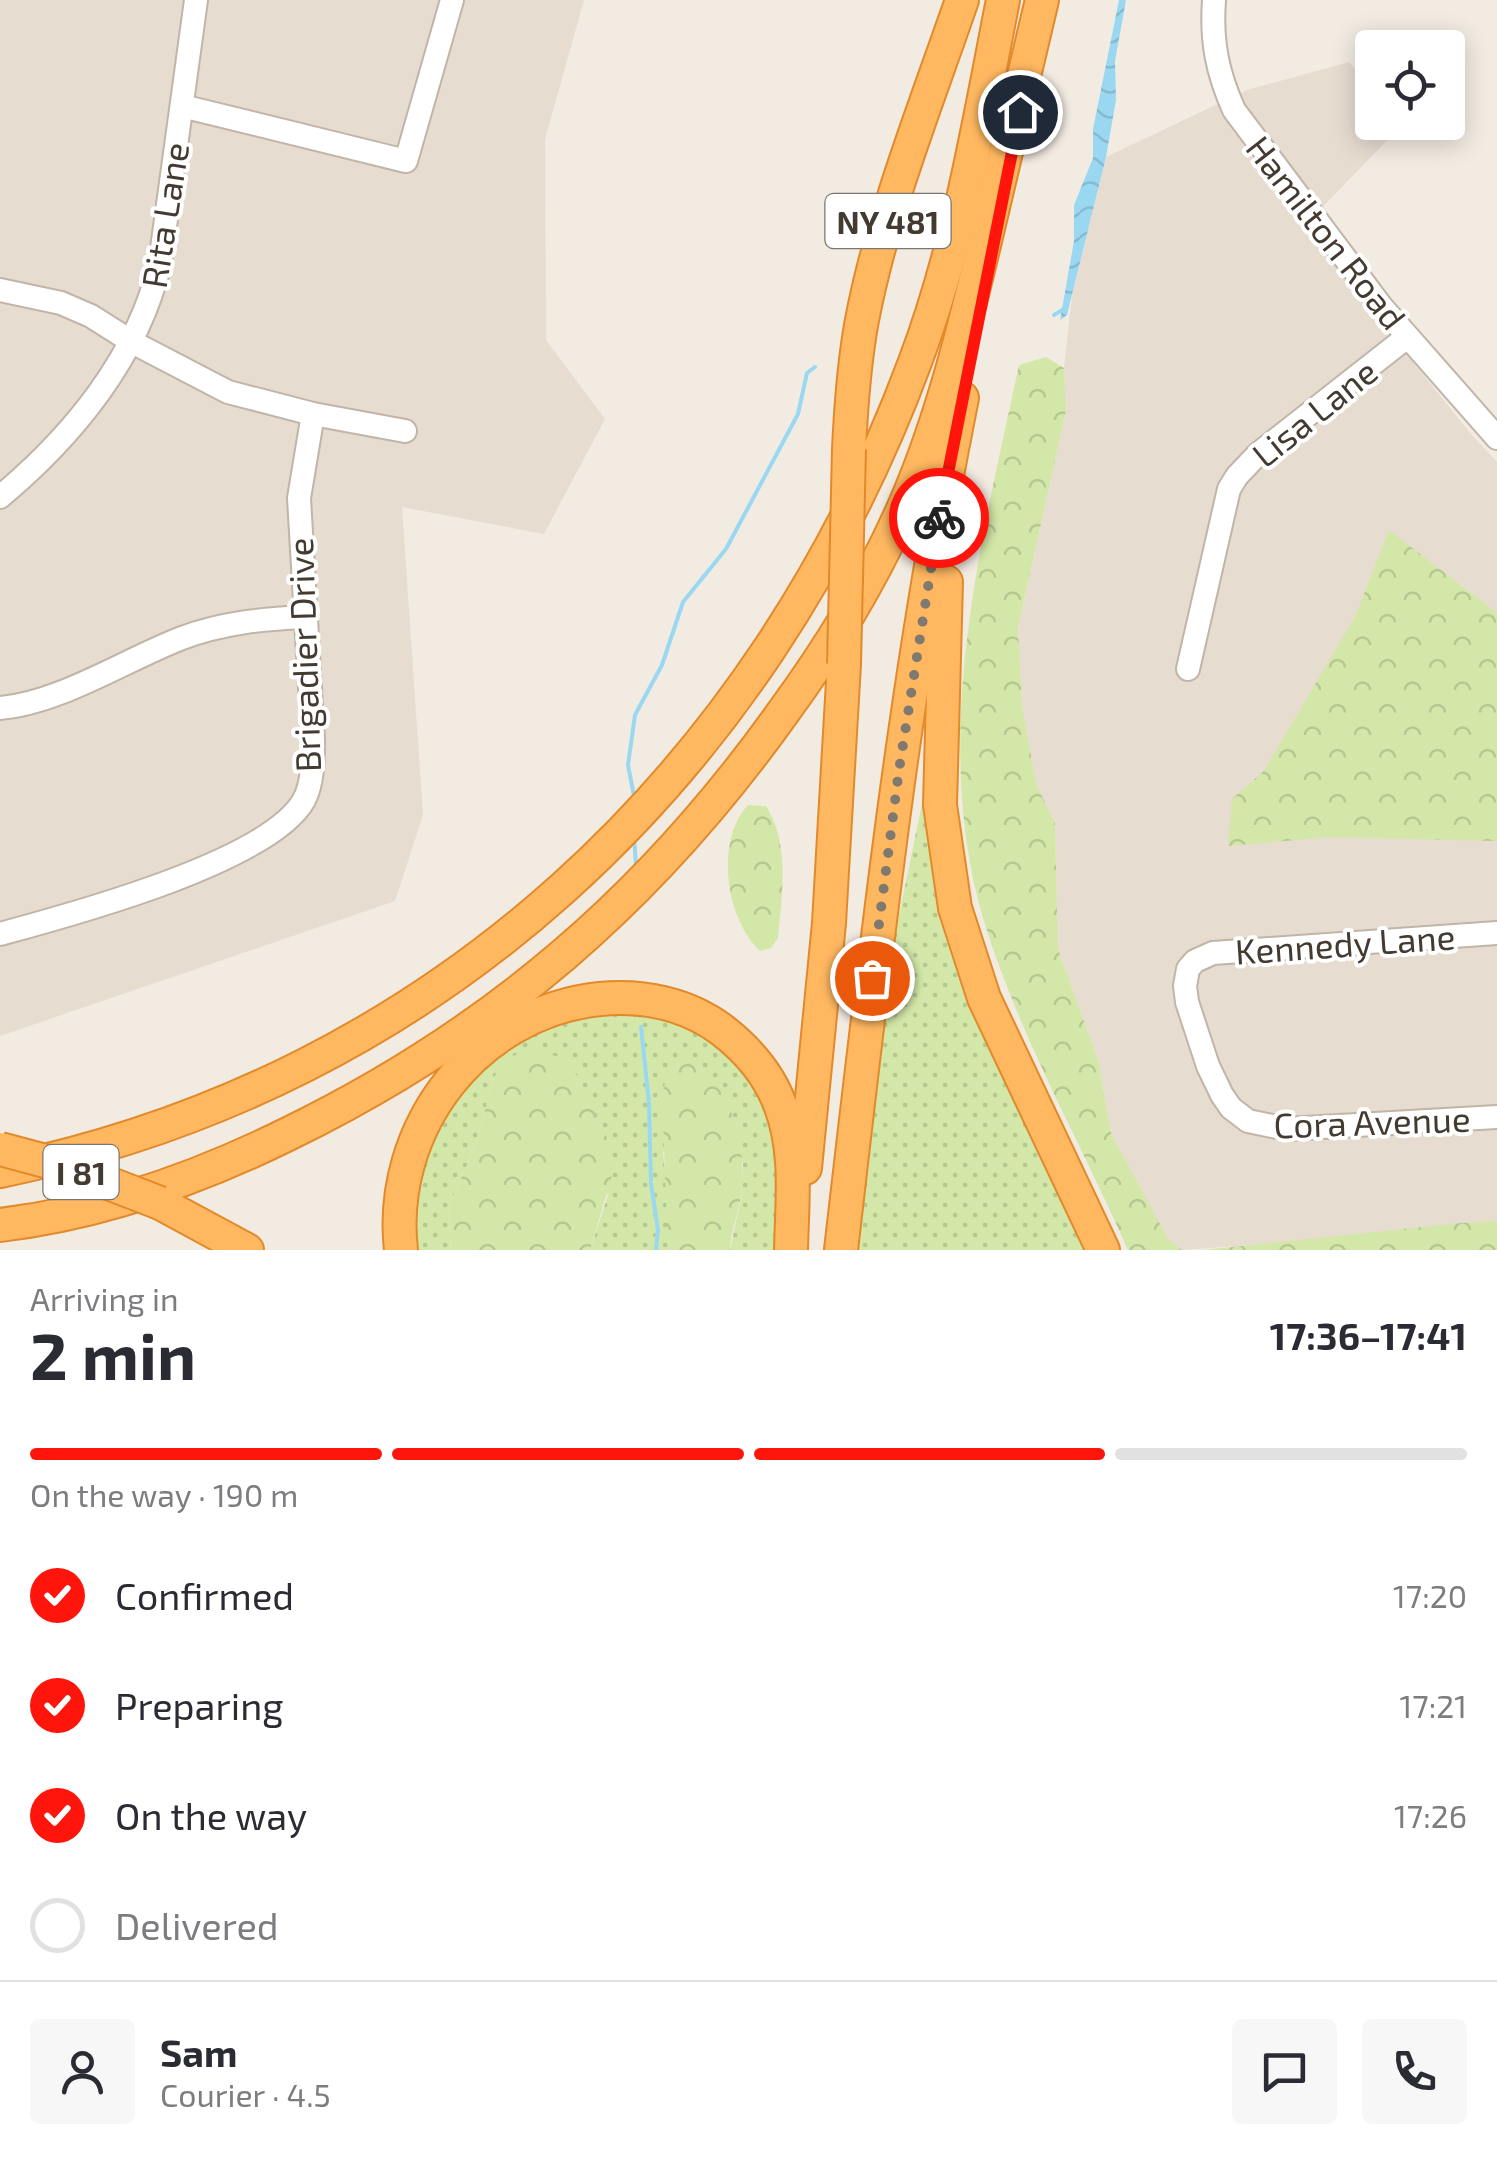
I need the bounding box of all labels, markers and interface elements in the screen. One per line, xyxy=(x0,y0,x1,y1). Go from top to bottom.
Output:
map controls xyxy=(1355,30,1465,140)
button: locate xyxy=(1355,30,1465,140)
pin xyxy=(978,70,1063,155)
icon: home xyxy=(993,85,1048,140)
street label: Hamilton Road xyxy=(1238,127,1416,337)
street label: Rita Lane xyxy=(132,139,196,291)
road number: NY 481 xyxy=(826,194,950,248)
street label: Lisa Lane xyxy=(1243,349,1385,475)
courier xyxy=(889,468,989,568)
icon: bike xyxy=(912,491,967,546)
street label: Brigadier Drive xyxy=(278,537,328,773)
street label: Kennedy Lane xyxy=(1234,914,1456,972)
pin xyxy=(830,936,915,1021)
icon: bag xyxy=(845,951,900,1006)
street label: Cora Avenue xyxy=(1273,1097,1471,1145)
road number: I 81 xyxy=(44,1145,118,1199)
text: Arriving in xyxy=(30,1279,179,1317)
text: 17:36–17:41 xyxy=(1270,1312,1467,1358)
text: 2 min xyxy=(30,1315,196,1393)
text: On the way · 190 m xyxy=(30,1475,298,1513)
icon: check xyxy=(30,1568,85,1623)
text: Confirmed xyxy=(115,1572,294,1618)
text: 17:20 xyxy=(1393,1576,1467,1614)
icon: check xyxy=(30,1678,85,1733)
text: Preparing xyxy=(115,1682,283,1728)
text: 17:21 xyxy=(1400,1686,1467,1724)
icon: check xyxy=(30,1788,85,1843)
text: On the way xyxy=(115,1792,307,1838)
text: 17:26 xyxy=(1394,1796,1467,1834)
text: Delivered xyxy=(115,1902,279,1948)
button: person xyxy=(30,2019,135,2124)
button: chat xyxy=(1232,2019,1337,2124)
button: phone xyxy=(1362,2019,1467,2124)
text: Sam xyxy=(160,2029,237,2075)
text: Courier · 4.5 xyxy=(160,2075,331,2113)

